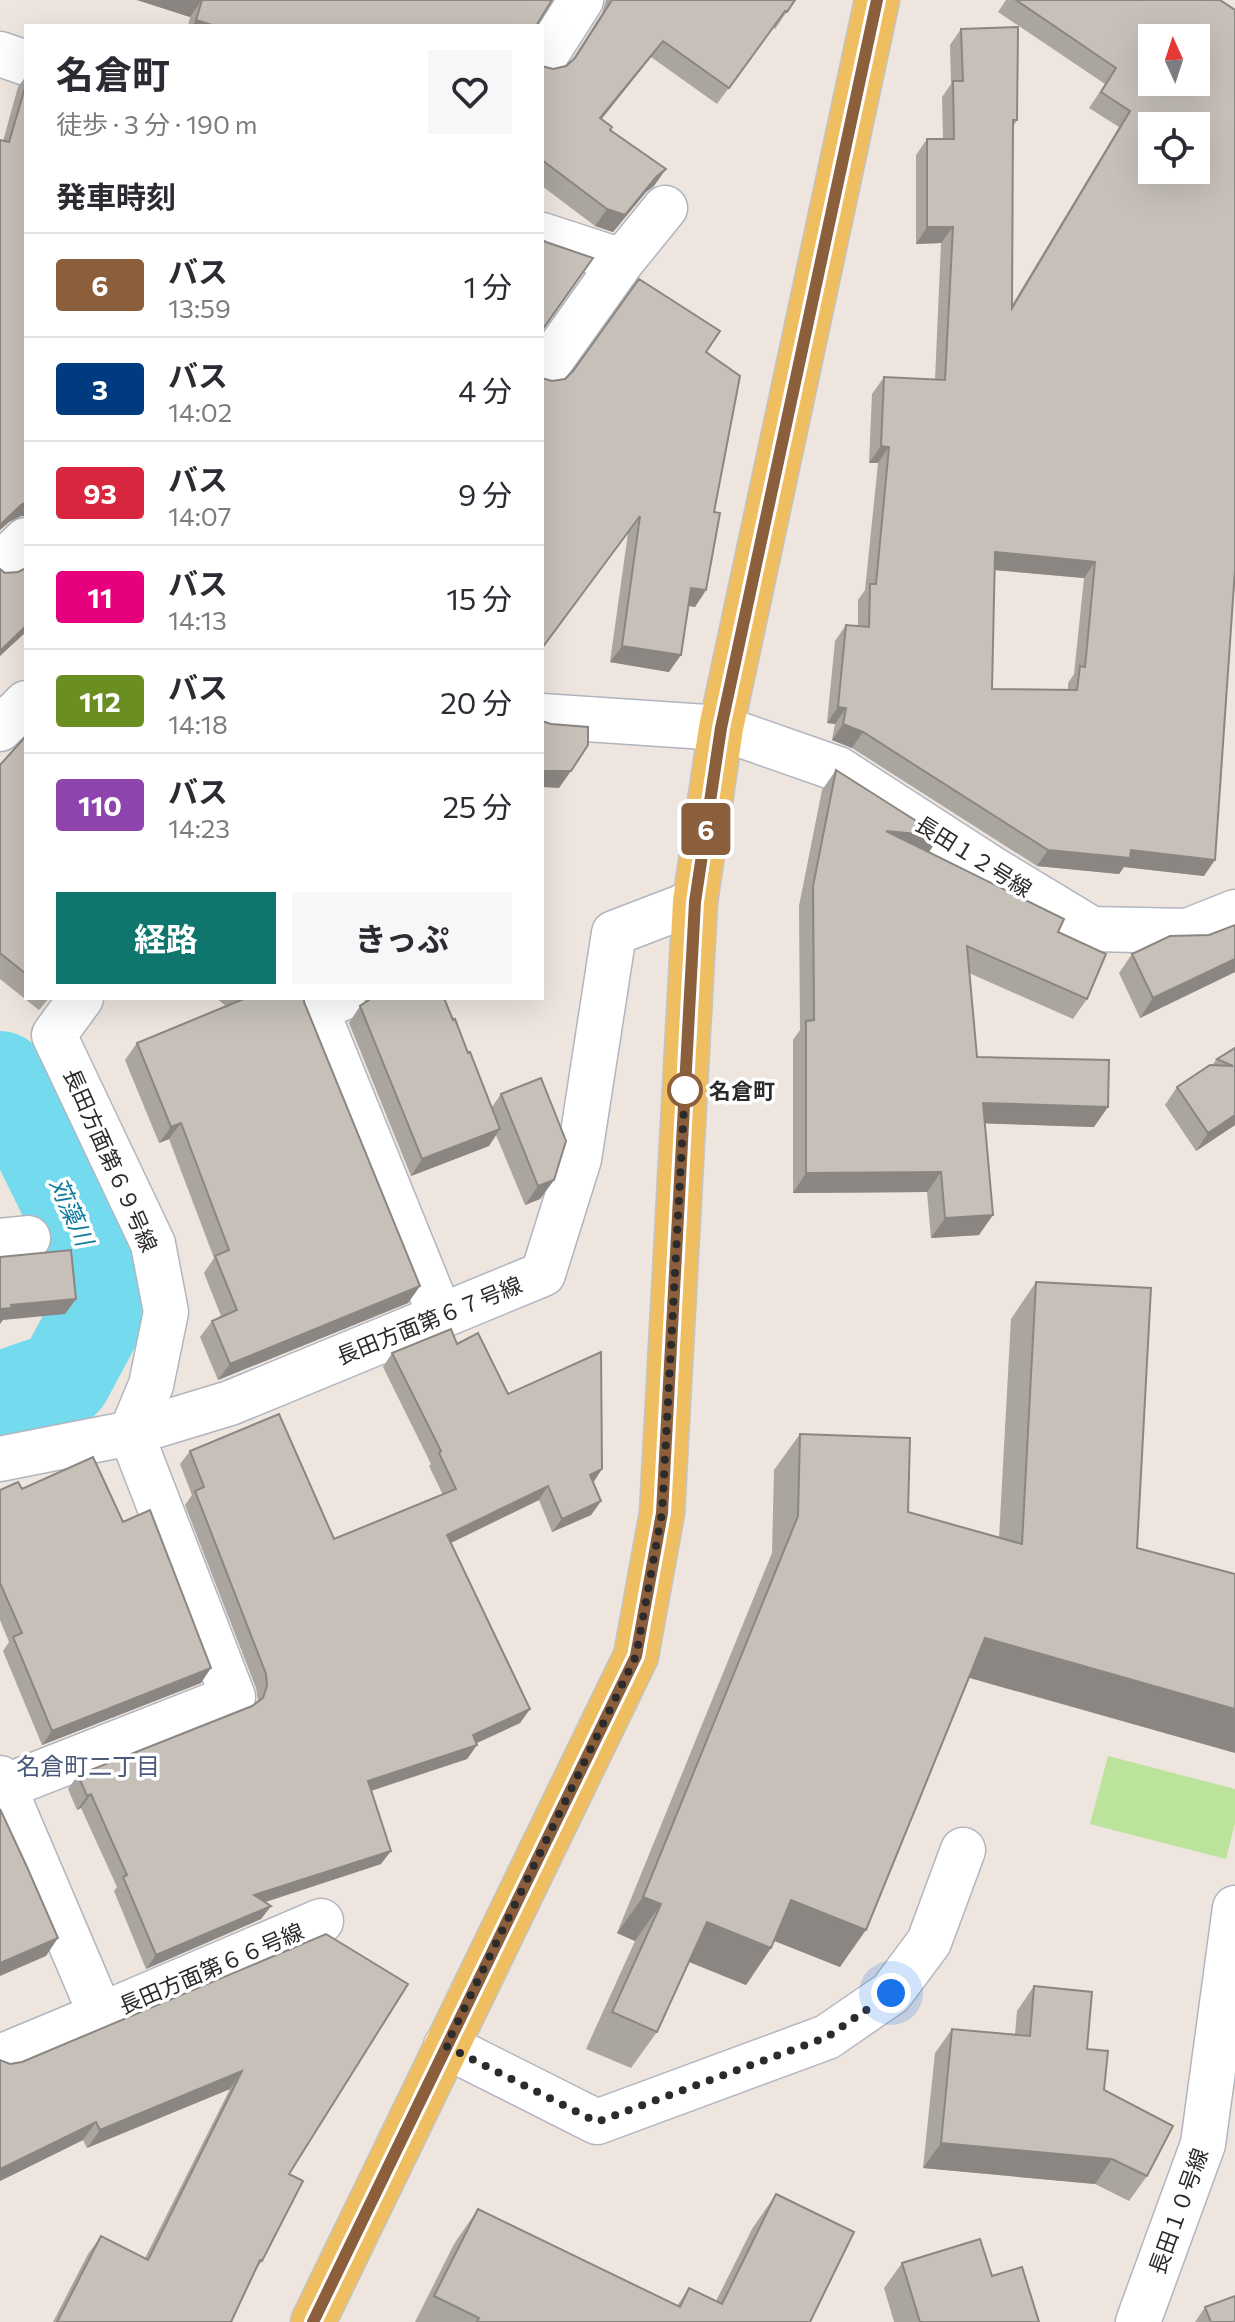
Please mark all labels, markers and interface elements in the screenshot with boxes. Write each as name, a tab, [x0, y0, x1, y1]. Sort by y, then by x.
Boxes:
north arrow	[1138, 24, 1210, 96]
map controls	[1138, 24, 1210, 184]
text: 名倉町	[56, 50, 170, 97]
button: heart	[428, 50, 512, 134]
text: 徒歩 · 3 分 · 190 m	[56, 108, 258, 139]
button: locate	[1138, 112, 1210, 184]
text: 発車時刻	[56, 177, 176, 214]
text: バス	[168, 252, 228, 289]
text: 1 分	[463, 267, 512, 304]
text: 6	[91, 268, 109, 302]
text: 13:59	[168, 292, 231, 323]
text: バス	[168, 356, 228, 393]
text: 4 分	[458, 371, 512, 408]
text: 3	[92, 372, 108, 406]
text: 14:02	[168, 396, 232, 427]
text: バス	[168, 460, 228, 497]
text: 9 分	[458, 475, 512, 512]
text: 93	[83, 476, 117, 510]
text: 14:07	[168, 500, 231, 531]
text: バス	[168, 564, 228, 601]
text: 15 分	[446, 579, 512, 616]
text: 11	[87, 580, 113, 614]
text: 14:13	[168, 604, 227, 635]
text: バス	[168, 668, 228, 705]
text: 20 分	[440, 683, 512, 720]
text: 112	[79, 684, 121, 718]
text: 14:18	[168, 708, 228, 739]
text: バス	[168, 772, 228, 809]
text: 25 分	[442, 787, 512, 824]
text: 110	[78, 788, 122, 822]
line badge: 6	[680, 803, 732, 855]
street label: 長田１２号線	[911, 810, 1037, 902]
text: 14:23	[168, 812, 230, 843]
text: 6	[697, 812, 715, 846]
button: 経路	[56, 892, 276, 984]
button: きっぷ	[292, 892, 512, 984]
street label: 長田方面第６９号線	[58, 1064, 164, 1256]
marker: 名倉町	[668, 1073, 702, 1107]
place label: 名倉町	[709, 1077, 775, 1104]
water label: 苅藻川	[44, 1172, 101, 1253]
street label: 長田方面第６７号線	[332, 1270, 526, 1370]
district label: 名倉町二丁目	[16, 1751, 160, 1780]
street label: 長田方面第６６号線	[115, 1917, 307, 2019]
your location	[871, 1973, 911, 2013]
street label: 長田１０号線	[1143, 2144, 1213, 2278]

